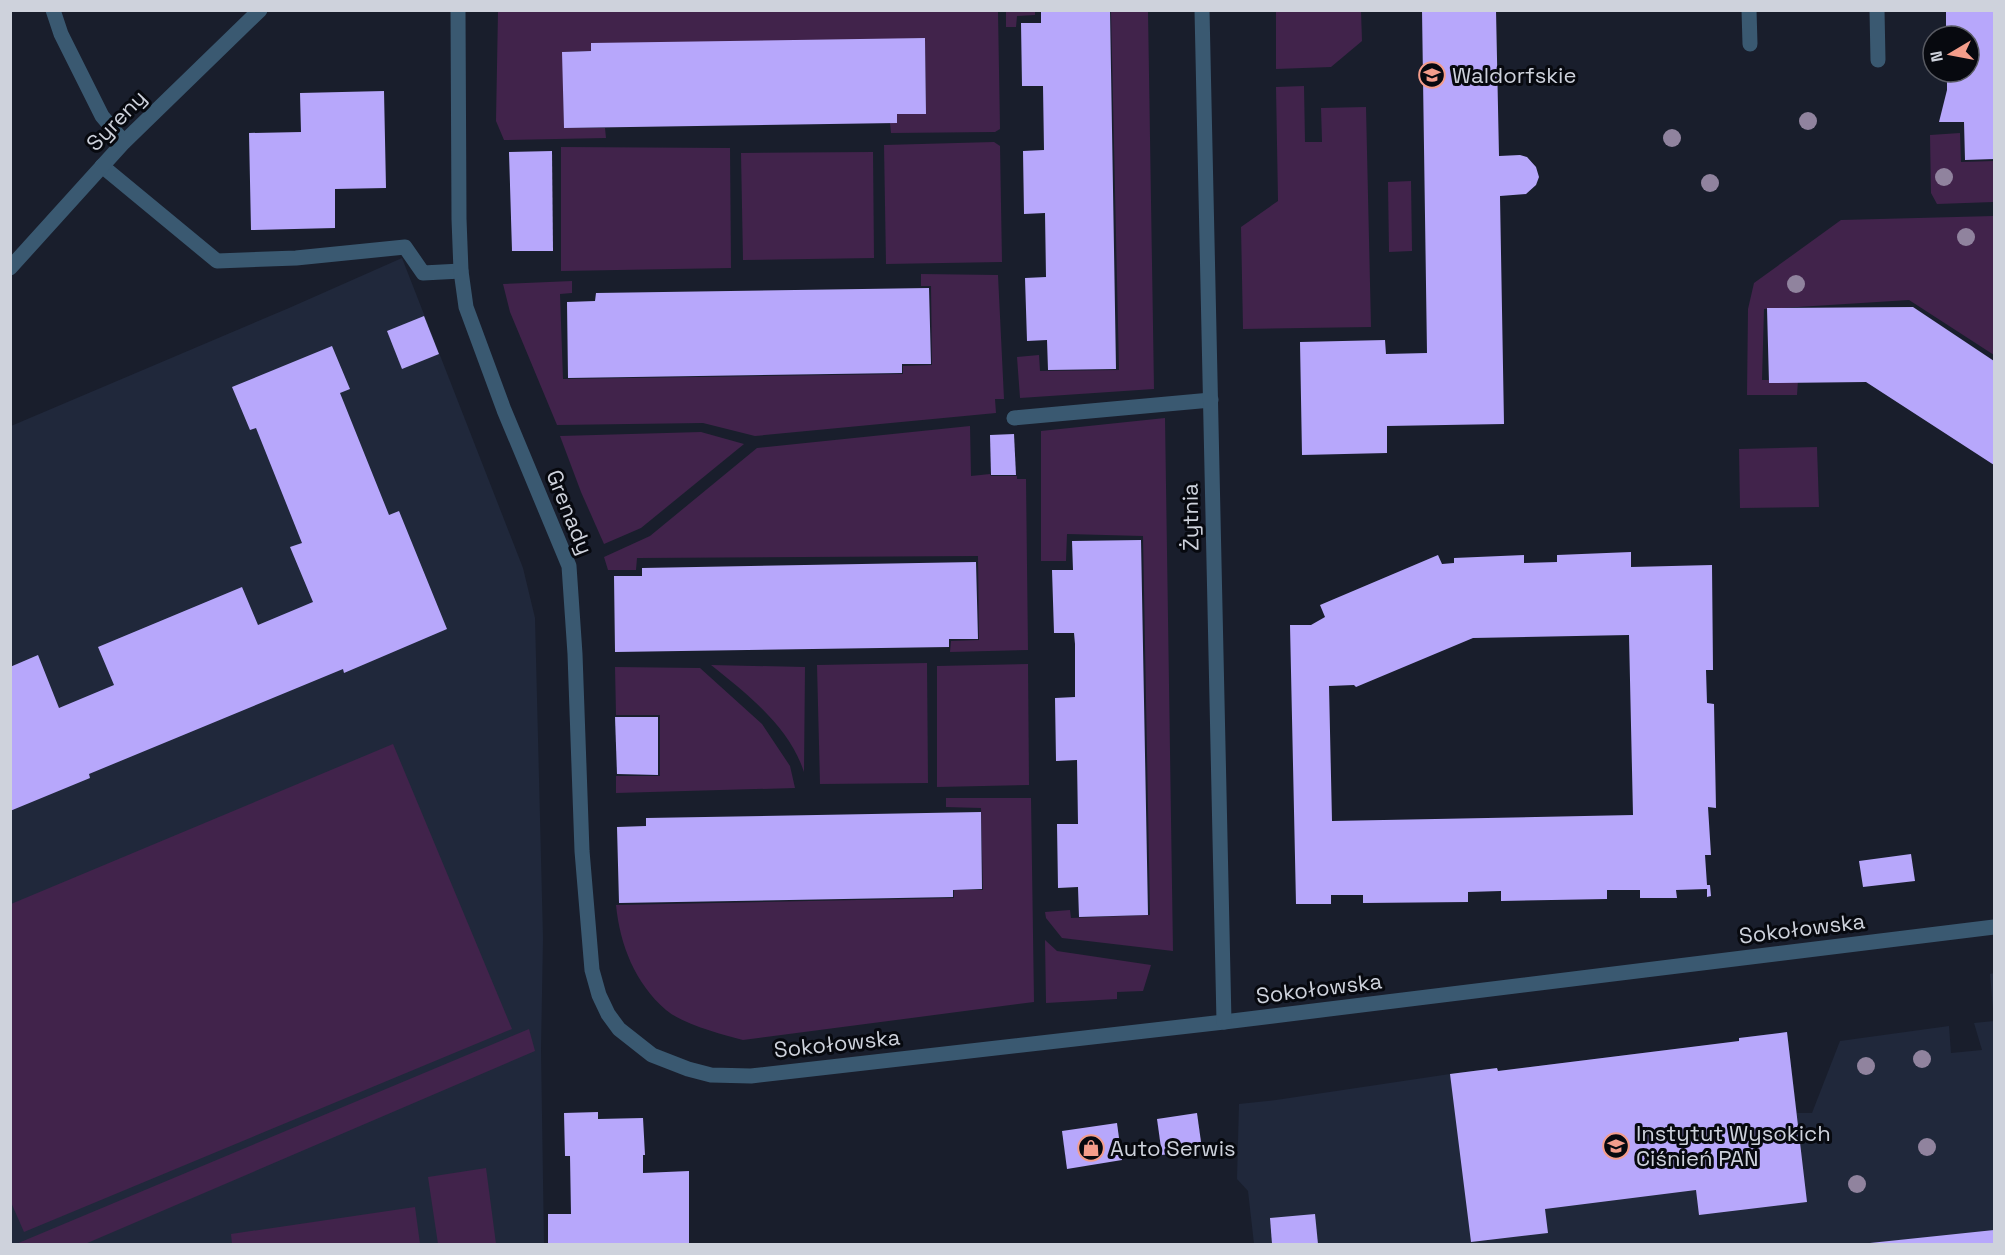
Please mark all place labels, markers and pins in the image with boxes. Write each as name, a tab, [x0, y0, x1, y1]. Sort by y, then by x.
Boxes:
school or university icon: Waldorfskie	[1417, 60, 1447, 90]
place label: Waldorfskie	[1452, 61, 1577, 89]
place label: Instytut Wysokich Ciśnień PAN	[1636, 1119, 1831, 1172]
school or university icon: Instytut Wysokich Ciśnień PAN	[1601, 1131, 1631, 1161]
shop icon: Auto Serwis	[1076, 1133, 1106, 1163]
place label: Auto Serwis	[1110, 1134, 1236, 1162]

